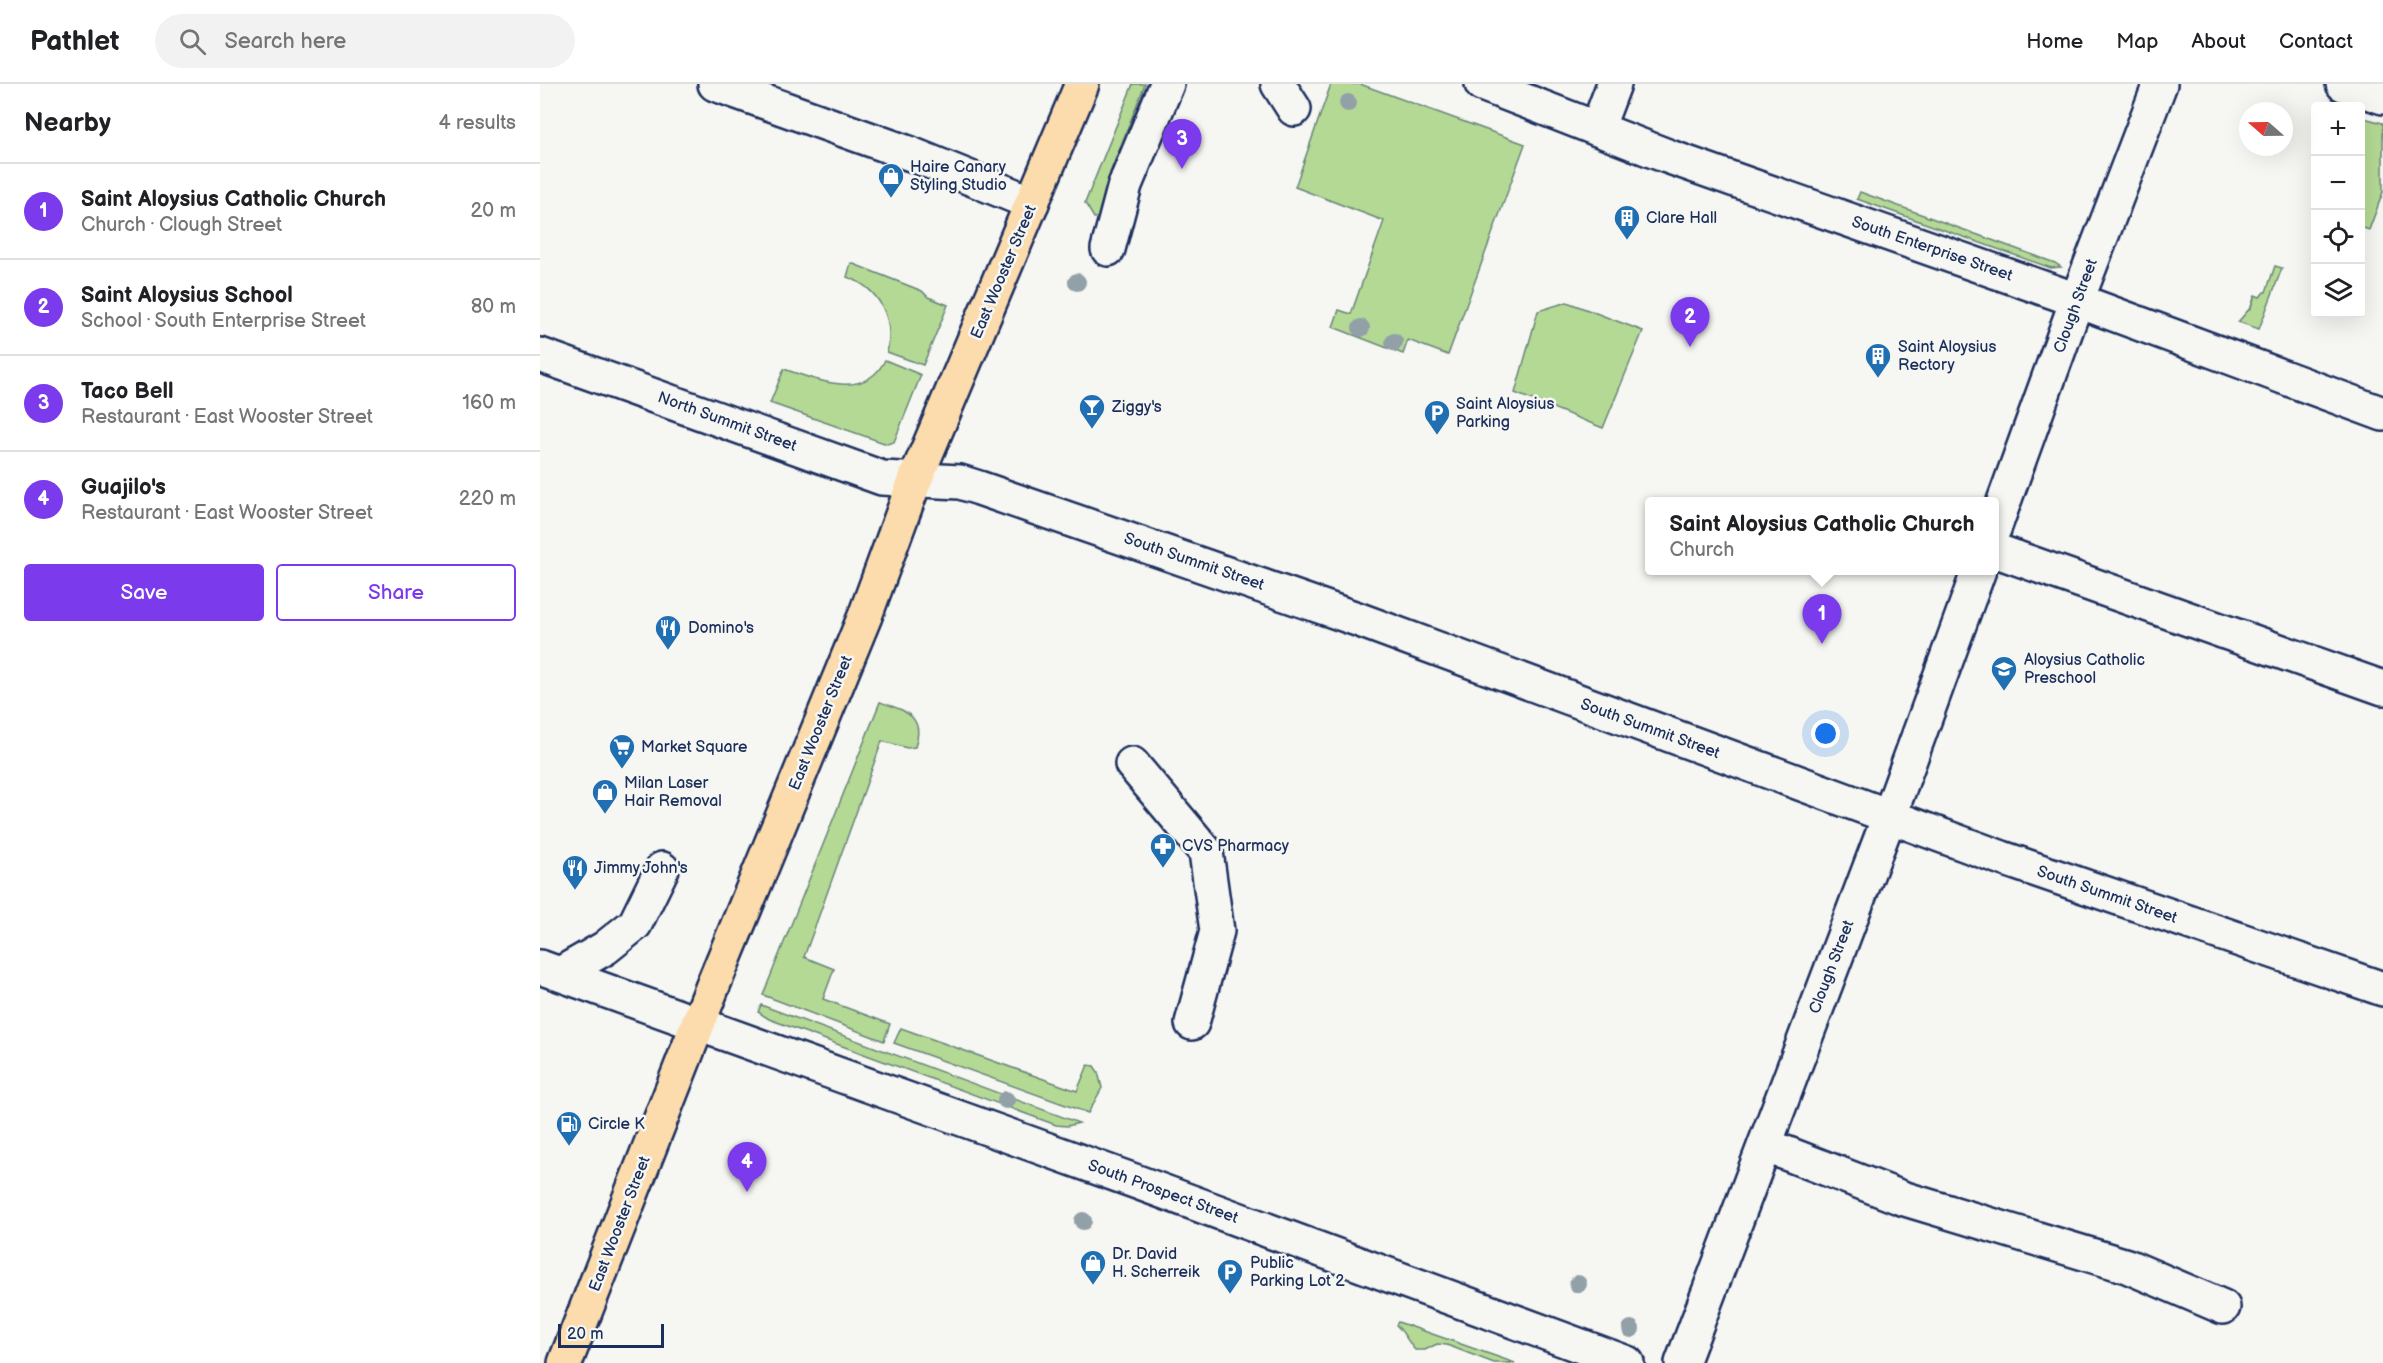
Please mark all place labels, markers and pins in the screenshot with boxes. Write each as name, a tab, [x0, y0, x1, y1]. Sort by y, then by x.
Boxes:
pin: 3	[1162, 120, 1202, 169]
place label: Haire Canary Styling Studio	[910, 158, 1007, 195]
shop icon: Haire Canary Styling Studio	[876, 161, 906, 199]
building icon: Clare Hall	[1612, 203, 1642, 241]
place label: Clare Hall	[1646, 209, 1717, 228]
pin: 2	[1670, 298, 1710, 347]
place label: Saint Aloysius Rectory	[1898, 338, 1996, 375]
building icon: Saint Aloysius Rectory	[1863, 341, 1893, 379]
bar icon: Ziggy's	[1077, 392, 1107, 430]
place label: Saint Aloysius Parking	[1456, 395, 1554, 432]
place label: Ziggy's	[1111, 398, 1162, 417]
parking icon: Saint Aloysius Parking	[1422, 398, 1452, 436]
pin: 1	[1802, 594, 1842, 644]
restaurant icon: Domino's	[653, 613, 683, 651]
place label: Domino's	[688, 619, 754, 638]
place label: Aloysius Catholic Preschool	[2024, 651, 2145, 688]
school or university icon: Aloysius Catholic Preschool	[1989, 654, 2019, 692]
supermarket icon: Market Square	[607, 732, 637, 770]
place label: Market Square	[641, 738, 748, 757]
place label: Milan Laser Hair Removal	[624, 774, 722, 811]
shop icon: Milan Laser Hair Removal	[590, 777, 620, 815]
pharmacy icon: CVS Pharmacy	[1148, 831, 1178, 869]
place label: CVS Pharmacy	[1182, 837, 1290, 856]
restaurant icon: Jimmy John's	[560, 853, 590, 891]
place label: Jimmy John's	[594, 859, 688, 878]
fuel station icon: Circle K	[554, 1109, 584, 1147]
place label: Circle K	[588, 1115, 645, 1134]
pin: 4	[728, 1142, 766, 1192]
place label: Dr. David H. Scherreik	[1112, 1245, 1200, 1282]
shop icon: Dr. David H. Scherreik	[1078, 1248, 1108, 1286]
place label: Public Parking Lot 2	[1250, 1254, 1345, 1291]
parking icon: Public Parking Lot 2	[1215, 1257, 1245, 1295]

